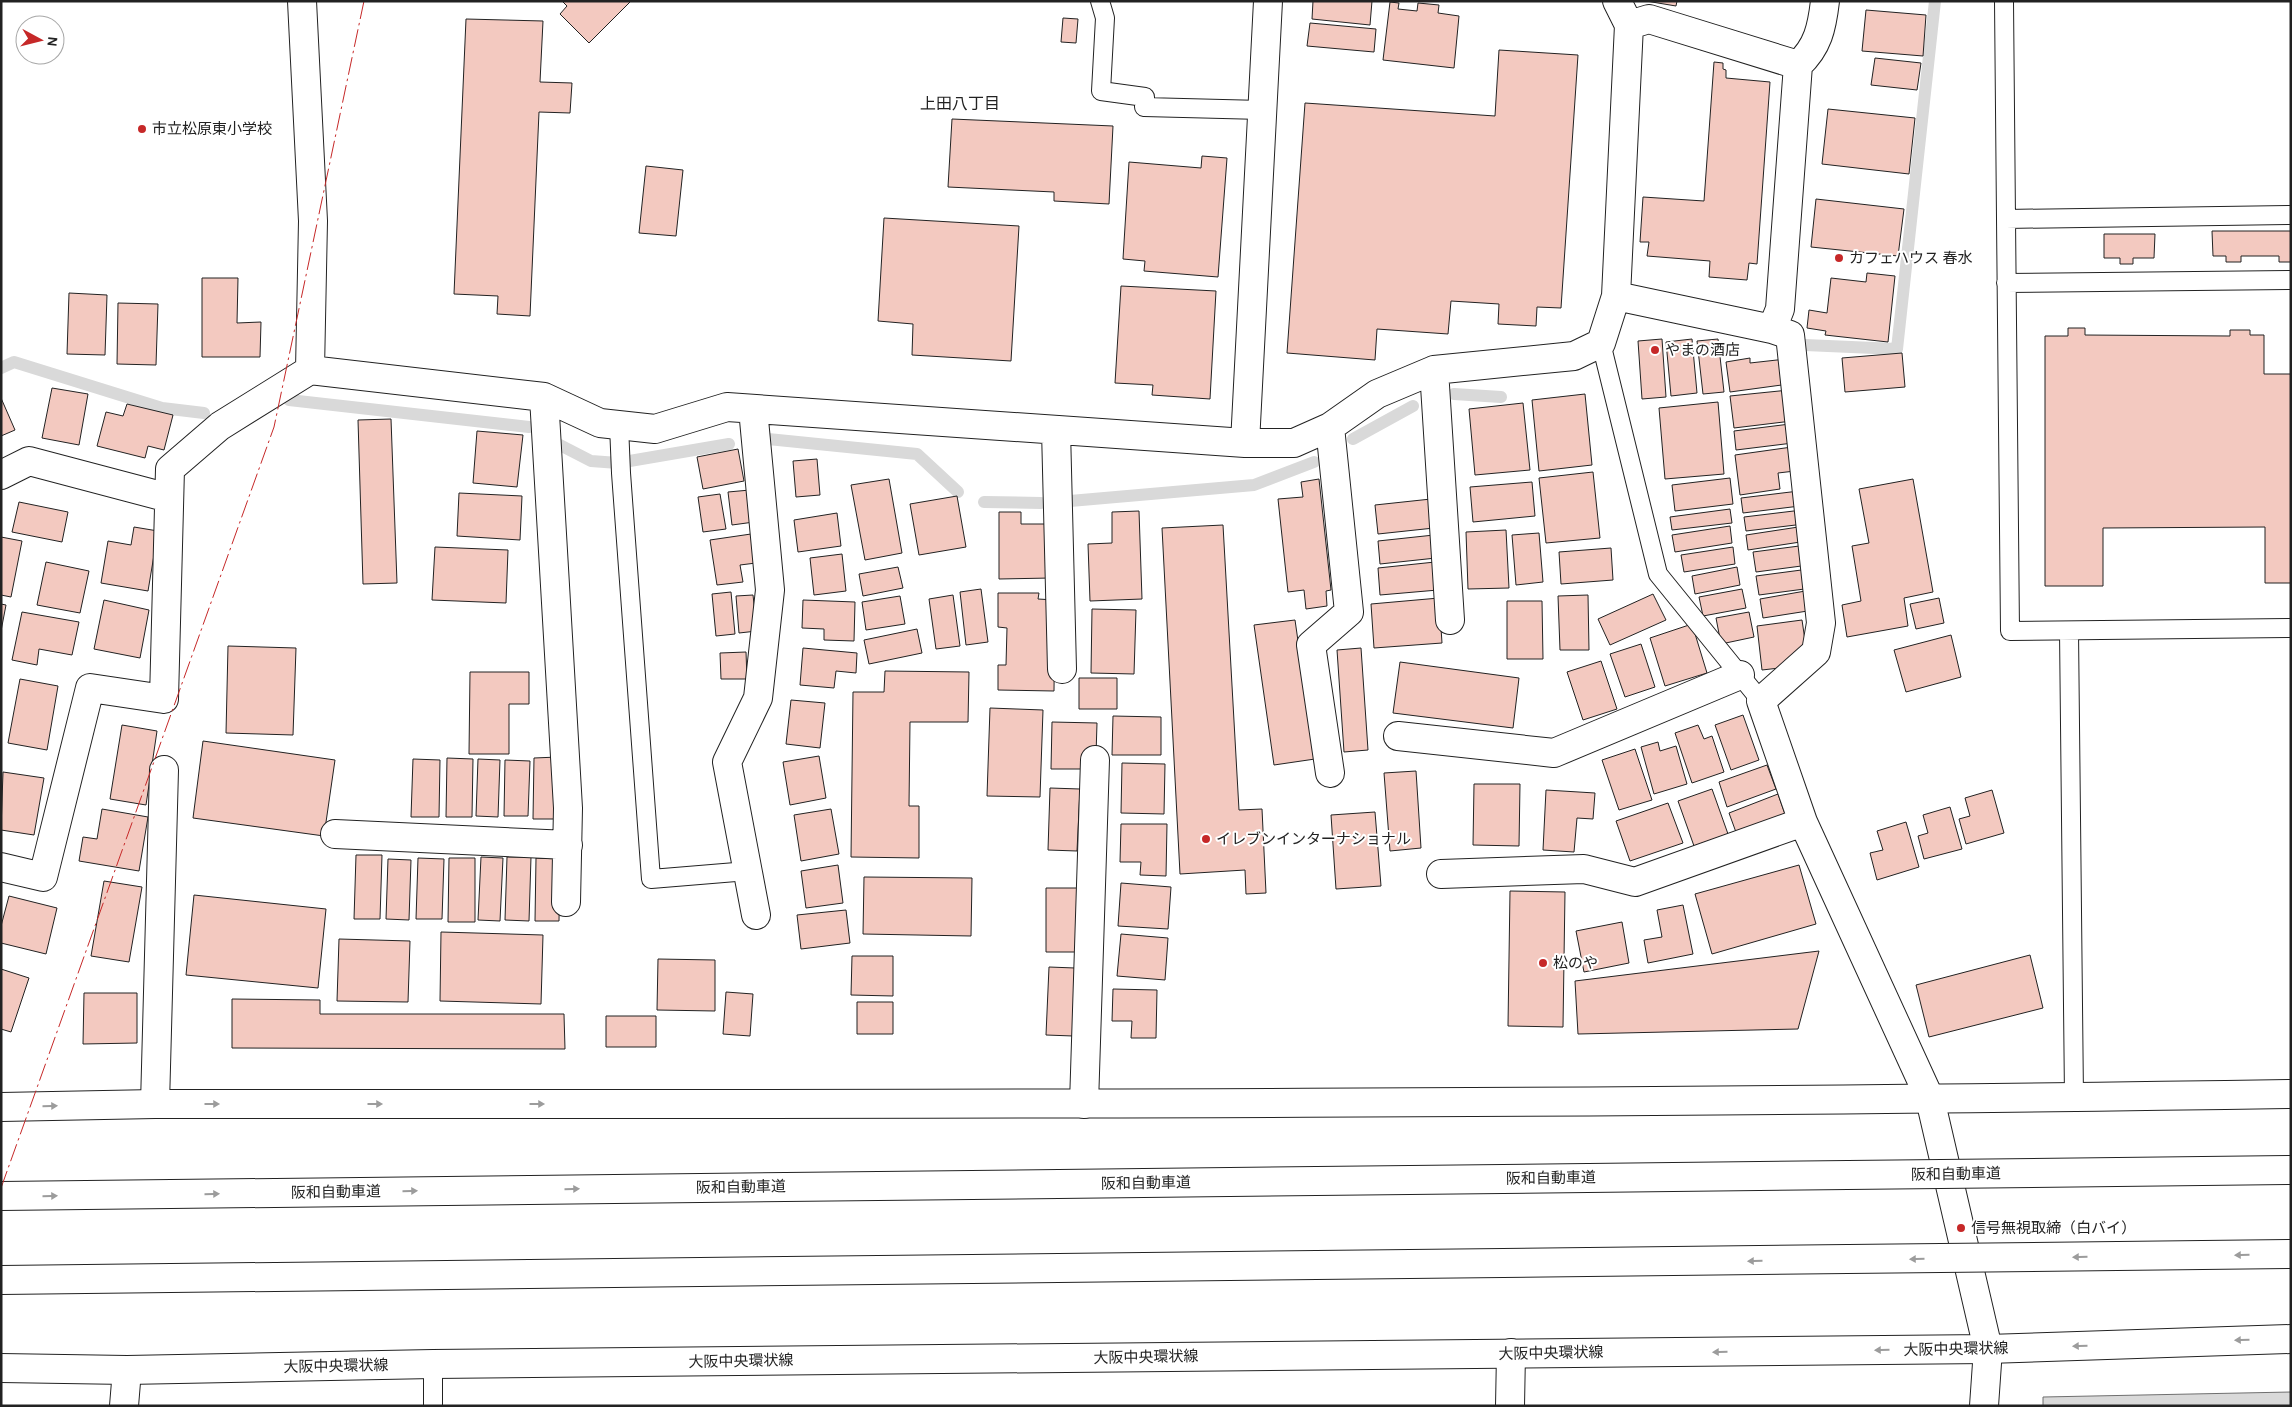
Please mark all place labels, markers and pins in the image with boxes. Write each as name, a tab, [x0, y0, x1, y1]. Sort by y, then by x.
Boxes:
place label: 市立松原東小学校	[152, 120, 272, 138]
marker: 市立松原東小学校	[136, 123, 148, 135]
place label: カフェハウス 春水	[1849, 249, 1973, 267]
marker: カフェハウス 春水	[1833, 252, 1845, 264]
place label: やまの酒店	[1665, 341, 1740, 359]
marker: やまの酒店	[1649, 344, 1661, 356]
place label: イレブンインターナショナル	[1216, 830, 1411, 848]
marker: イレブンインターナショナル	[1200, 833, 1212, 845]
place label: 松のや	[1553, 954, 1598, 972]
marker: 松のや	[1537, 957, 1549, 969]
place label: 信号無視取締（白バイ）	[1971, 1219, 2136, 1237]
marker: 信号無視取締（白バイ）	[1955, 1222, 1967, 1234]

